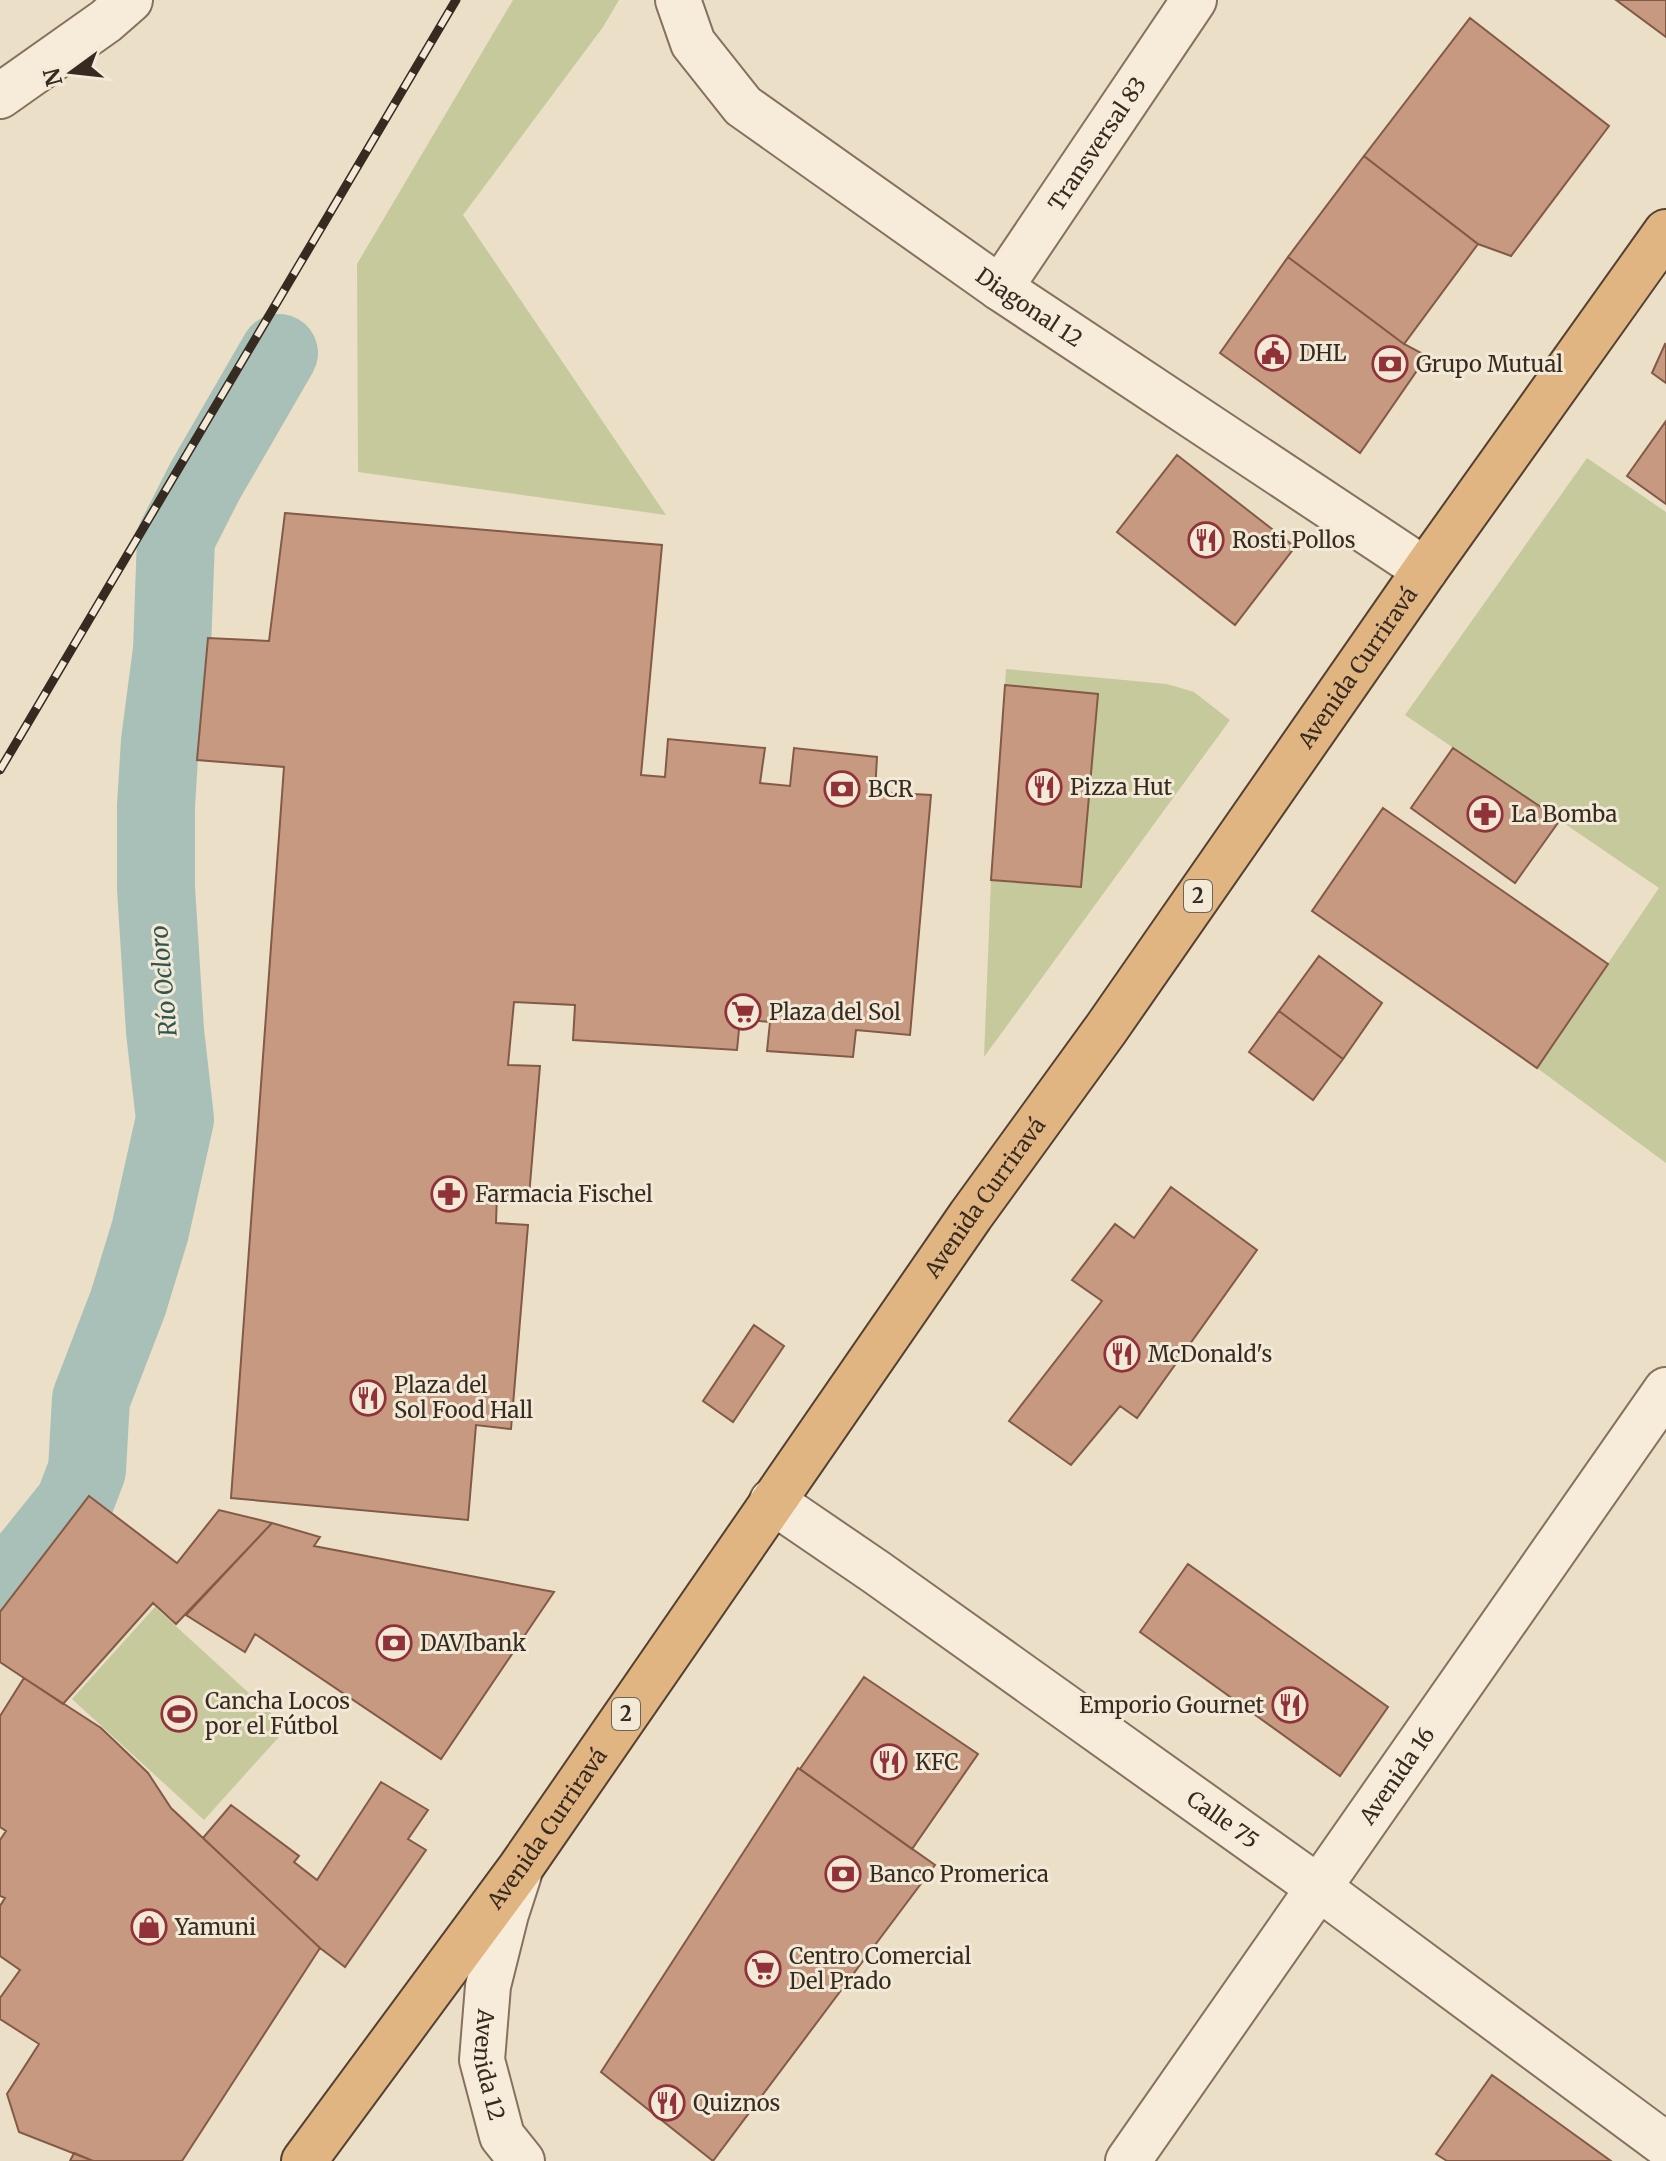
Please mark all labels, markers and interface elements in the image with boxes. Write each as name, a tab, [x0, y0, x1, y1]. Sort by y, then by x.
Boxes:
north arrow	[32, 32, 112, 112]
text: N	[37, 65, 68, 89]
street label: Transversal 83	[1042, 71, 1152, 216]
street label: Diagonal 12	[970, 261, 1088, 353]
public building icon: DHL	[1254, 334, 1292, 372]
place label: DHL	[1299, 339, 1347, 367]
bank icon: Grupo Mutual	[1371, 345, 1409, 383]
place label: Grupo Mutual	[1416, 350, 1563, 378]
restaurant icon: Rosti Pollos	[1187, 521, 1225, 559]
place label: Rosti Pollos	[1232, 526, 1355, 554]
street label: Avenida Curriravá	[1291, 581, 1423, 754]
restaurant icon: Pizza Hut	[1025, 768, 1063, 806]
bank icon: BCR	[823, 770, 861, 808]
place label: Pizza Hut	[1070, 773, 1172, 801]
place label: BCR	[868, 775, 914, 803]
pharmacy icon: La Bomba	[1466, 795, 1504, 833]
place label: La Bomba	[1511, 800, 1617, 828]
road number: 2	[1184, 880, 1212, 912]
water label: Río Ocloro	[143, 924, 184, 1038]
supermarket icon: Plaza del Sol	[724, 993, 762, 1031]
place label: Plaza del Sol	[769, 998, 901, 1026]
street label: Avenida Curriravá	[918, 1112, 1051, 1284]
pharmacy icon: Farmacia Fischel	[430, 1175, 468, 1213]
place label: Farmacia Fischel	[475, 1180, 653, 1208]
restaurant icon: McDonald's	[1103, 1335, 1141, 1373]
place label: McDonald's	[1148, 1340, 1272, 1368]
place label: Plaza del Sol Food Hall	[394, 1371, 533, 1424]
restaurant icon: Plaza del Sol Food Hall	[349, 1379, 387, 1417]
bank icon: DAVIbank	[375, 1624, 413, 1662]
place label: DAVIbank	[420, 1629, 526, 1657]
restaurant icon: Emporio Gournet	[1271, 1686, 1309, 1724]
place label: Cancha Locos por el Fútbol	[205, 1687, 350, 1740]
place label: Emporio Gournet	[1079, 1691, 1264, 1719]
sports icon: Cancha Locos por el Fútbol	[160, 1695, 198, 1733]
road number: 2	[612, 1698, 640, 1730]
street label: Avenida 16	[1353, 1721, 1441, 1830]
street label: Avenida Curriravá	[480, 1742, 613, 1915]
restaurant icon: KFC	[870, 1743, 908, 1781]
place label: KFC	[915, 1748, 959, 1776]
street label: Calle 75	[1182, 1784, 1264, 1854]
bank icon: Banco Promerica	[824, 1855, 862, 1893]
place label: Banco Promerica	[869, 1860, 1049, 1888]
shop icon: Yamuni	[130, 1908, 168, 1946]
place label: Yamuni	[174, 1913, 256, 1941]
place label: Centro Comercial Del Prado	[789, 1942, 971, 1995]
supermarket icon: Centro Comercial Del Prado	[744, 1950, 782, 1988]
street label: Avenida 12	[468, 2007, 511, 2123]
restaurant icon: Quiznos	[648, 2084, 686, 2122]
place label: Quiznos	[693, 2089, 780, 2117]

